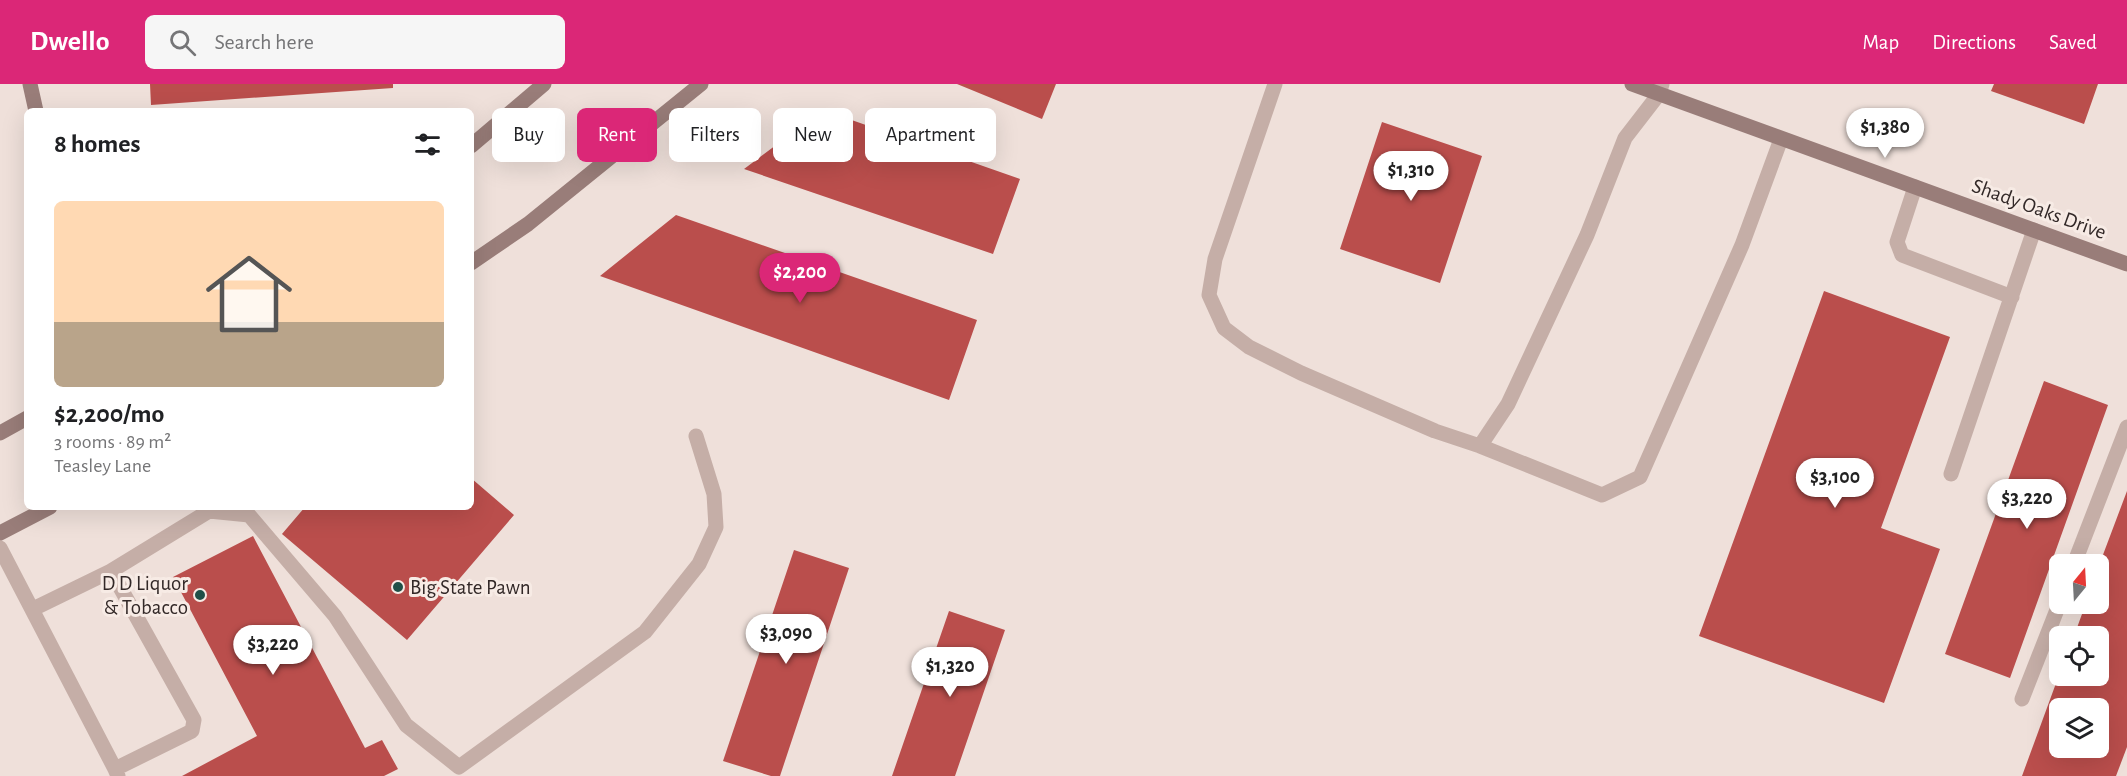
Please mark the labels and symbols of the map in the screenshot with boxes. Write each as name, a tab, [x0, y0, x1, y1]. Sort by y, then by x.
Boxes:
pin: $1,380	[1836, 108, 1934, 159]
pin: $1,310	[1362, 151, 1460, 202]
street label: Shady Oaks Drive	[1969, 175, 2109, 243]
pin: $2,200	[751, 253, 849, 304]
pin: $3,100	[1786, 458, 1884, 509]
pin: $3,220	[1978, 479, 2076, 530]
north arrow	[2049, 554, 2109, 614]
place label: D D Liquor & Tobacco	[102, 573, 188, 618]
place label: Big State Pawn	[410, 577, 531, 598]
marker: Big State Pawn	[391, 580, 405, 594]
marker: D D Liquor & Tobacco	[193, 588, 207, 602]
pin: $3,090	[737, 614, 835, 665]
pin: $3,220	[224, 625, 322, 676]
pin: $1,320	[901, 647, 999, 698]

